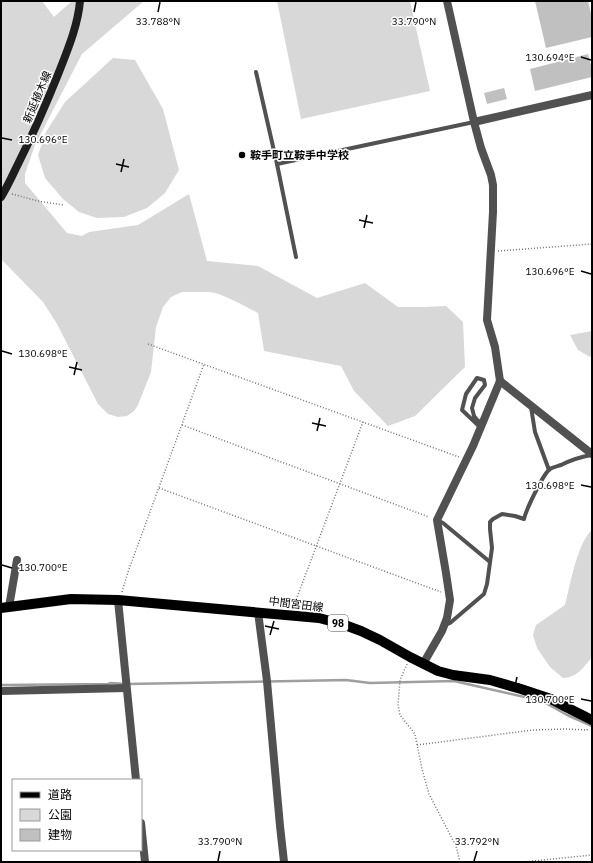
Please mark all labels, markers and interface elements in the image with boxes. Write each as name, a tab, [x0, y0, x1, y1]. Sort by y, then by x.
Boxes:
text: 33.788°N	[136, 15, 180, 28]
text: 33.790°N	[392, 15, 436, 28]
text: 130.694°E	[525, 51, 575, 64]
street label: 新延植木線	[20, 69, 54, 125]
text: 130.696°E	[18, 133, 68, 146]
place label: 鞍手町立鞍手中学校	[250, 148, 349, 162]
marker: 鞍手町立鞍手中学校	[237, 150, 247, 160]
text: 130.696°E	[525, 265, 575, 278]
text: 130.698°E	[18, 347, 68, 360]
text: 130.698°E	[525, 479, 575, 492]
text: 130.700°E	[18, 561, 68, 574]
street label: 中間宮田線	[268, 594, 324, 614]
road number: 98	[328, 615, 348, 631]
text: 130.700°E	[525, 693, 575, 706]
legend	[12, 779, 142, 851]
text: 道路	[48, 787, 72, 802]
text: 公園	[48, 807, 72, 822]
text: 建物	[48, 827, 72, 842]
text: 33.790°N	[198, 835, 242, 848]
text: 33.792°N	[455, 835, 499, 848]

